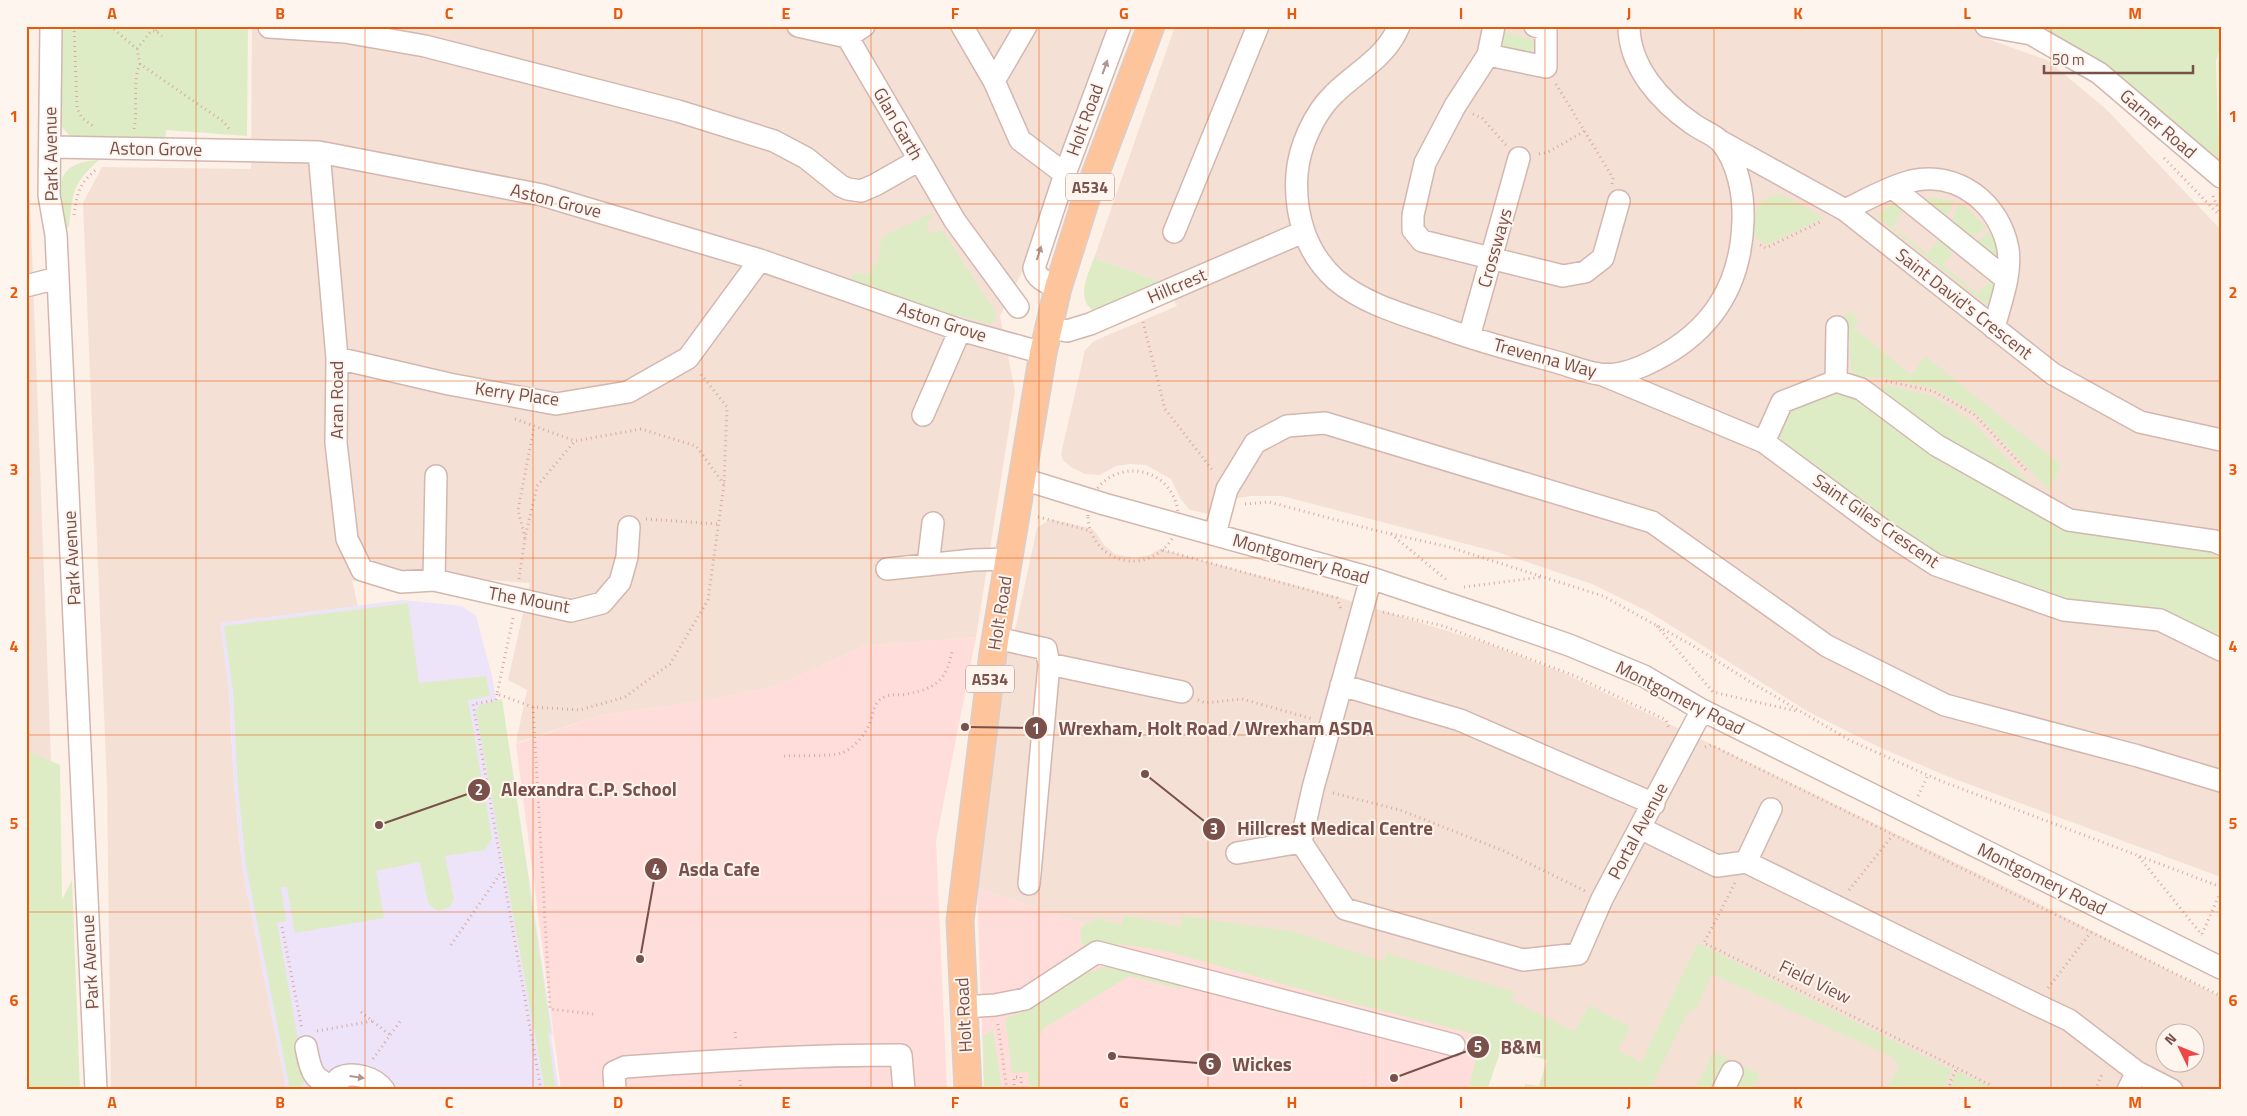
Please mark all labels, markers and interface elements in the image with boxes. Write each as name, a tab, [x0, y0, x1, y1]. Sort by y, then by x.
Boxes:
text: A	[107, 1, 117, 25]
text: B	[275, 1, 285, 25]
text: C	[445, 1, 454, 25]
text: D	[613, 1, 623, 25]
text: E	[782, 1, 791, 25]
text: F	[951, 1, 960, 25]
text: G	[1119, 1, 1129, 25]
text: H	[1287, 1, 1297, 25]
text: I	[1459, 1, 1463, 25]
text: J	[1627, 1, 1631, 25]
text: K	[1793, 1, 1803, 25]
text: L	[1963, 1, 1971, 25]
text: M	[2128, 1, 2142, 25]
scale bar	[2044, 42, 2193, 74]
text: 50 m	[2052, 48, 2085, 71]
one-way arrow	[1101, 59, 1109, 74]
street label: Holt Road	[1059, 80, 1110, 160]
street label: Glan Garth	[867, 82, 930, 165]
street label: Garner Road	[2114, 83, 2203, 165]
text: 1	[10, 104, 18, 128]
text: 1	[2229, 104, 2237, 128]
street label: Park Avenue	[36, 106, 65, 202]
street label: Aston Grove	[109, 134, 203, 163]
road number: A534	[1066, 173, 1114, 200]
street label: Aston Grove	[508, 176, 604, 225]
street label: Crossways	[1470, 205, 1519, 291]
street label: Saint David's Crescent	[1890, 241, 2039, 366]
one-way arrow	[1035, 245, 1043, 260]
street label: Hillcrest	[1143, 261, 1211, 310]
text: 2	[10, 280, 18, 304]
text: 2	[2229, 280, 2237, 304]
street label: Aston Grove	[894, 294, 990, 349]
street label: Trevenna Way	[1490, 331, 1600, 384]
street label: Aran Road	[323, 361, 350, 439]
street label: Kerry Place	[473, 374, 561, 413]
text: 3	[10, 457, 18, 481]
text: 3	[2229, 457, 2237, 481]
street label: Saint Giles Crescent	[1807, 467, 1946, 575]
street label: Park Avenue	[56, 510, 87, 606]
street label: Montgomery Road	[1230, 526, 1373, 591]
street label: Holt Road	[980, 574, 1019, 652]
street label: The Mount	[486, 579, 573, 620]
text: 4	[10, 634, 19, 658]
text: 4	[2229, 634, 2238, 658]
street label: Montgomery Road	[1611, 653, 1749, 742]
road number: A534	[966, 666, 1014, 692]
callout: Wrexham, Holt Road / Wrexham ASDA	[1023, 711, 1384, 745]
text: Wrexham, Holt Road / Wrexham ASDA	[1058, 713, 1374, 742]
text: 1	[1032, 717, 1040, 740]
callout: Alexandra C.P. School	[466, 773, 687, 807]
text: Alexandra C.P. School	[501, 774, 677, 803]
text: 2	[475, 778, 483, 801]
street label: Portal Avenue	[1601, 778, 1674, 884]
text: 5	[10, 811, 19, 835]
text: 5	[2229, 811, 2238, 835]
callout: Hillcrest Medical Centre	[1201, 812, 1443, 846]
text: Hillcrest Medical Centre	[1237, 813, 1433, 842]
text: 3	[1210, 817, 1218, 840]
street label: Montgomery Road	[1973, 835, 2112, 922]
callout: Asda Cafe	[643, 852, 769, 886]
text: Asda Cafe	[678, 854, 760, 883]
text: 4	[652, 858, 660, 881]
street label: Park Avenue	[74, 914, 105, 1010]
street label: Field View	[1775, 952, 1856, 1011]
street label: Holt Road	[948, 977, 979, 1053]
text: 6	[10, 988, 19, 1012]
text: 6	[2229, 988, 2238, 1012]
north arrow	[2154, 1024, 2204, 1074]
text: N	[2159, 1028, 2181, 1050]
callout: B&M	[1465, 1030, 1551, 1064]
text: B&M	[1500, 1032, 1542, 1061]
text: 5	[1474, 1035, 1482, 1058]
callout: Wickes	[1198, 1047, 1302, 1081]
text: Wickes	[1232, 1049, 1292, 1078]
text: 6	[1206, 1052, 1214, 1075]
one-way arrow	[350, 1073, 366, 1081]
text: A	[107, 1090, 117, 1114]
text: B	[275, 1090, 285, 1114]
text: C	[445, 1090, 454, 1114]
text: D	[613, 1090, 623, 1114]
text: E	[782, 1090, 791, 1114]
text: F	[951, 1090, 960, 1114]
text: G	[1119, 1090, 1129, 1114]
text: H	[1287, 1090, 1297, 1114]
text: I	[1459, 1090, 1463, 1114]
text: J	[1627, 1090, 1631, 1114]
text: K	[1793, 1090, 1803, 1114]
text: L	[1963, 1090, 1971, 1114]
text: M	[2128, 1090, 2142, 1114]

